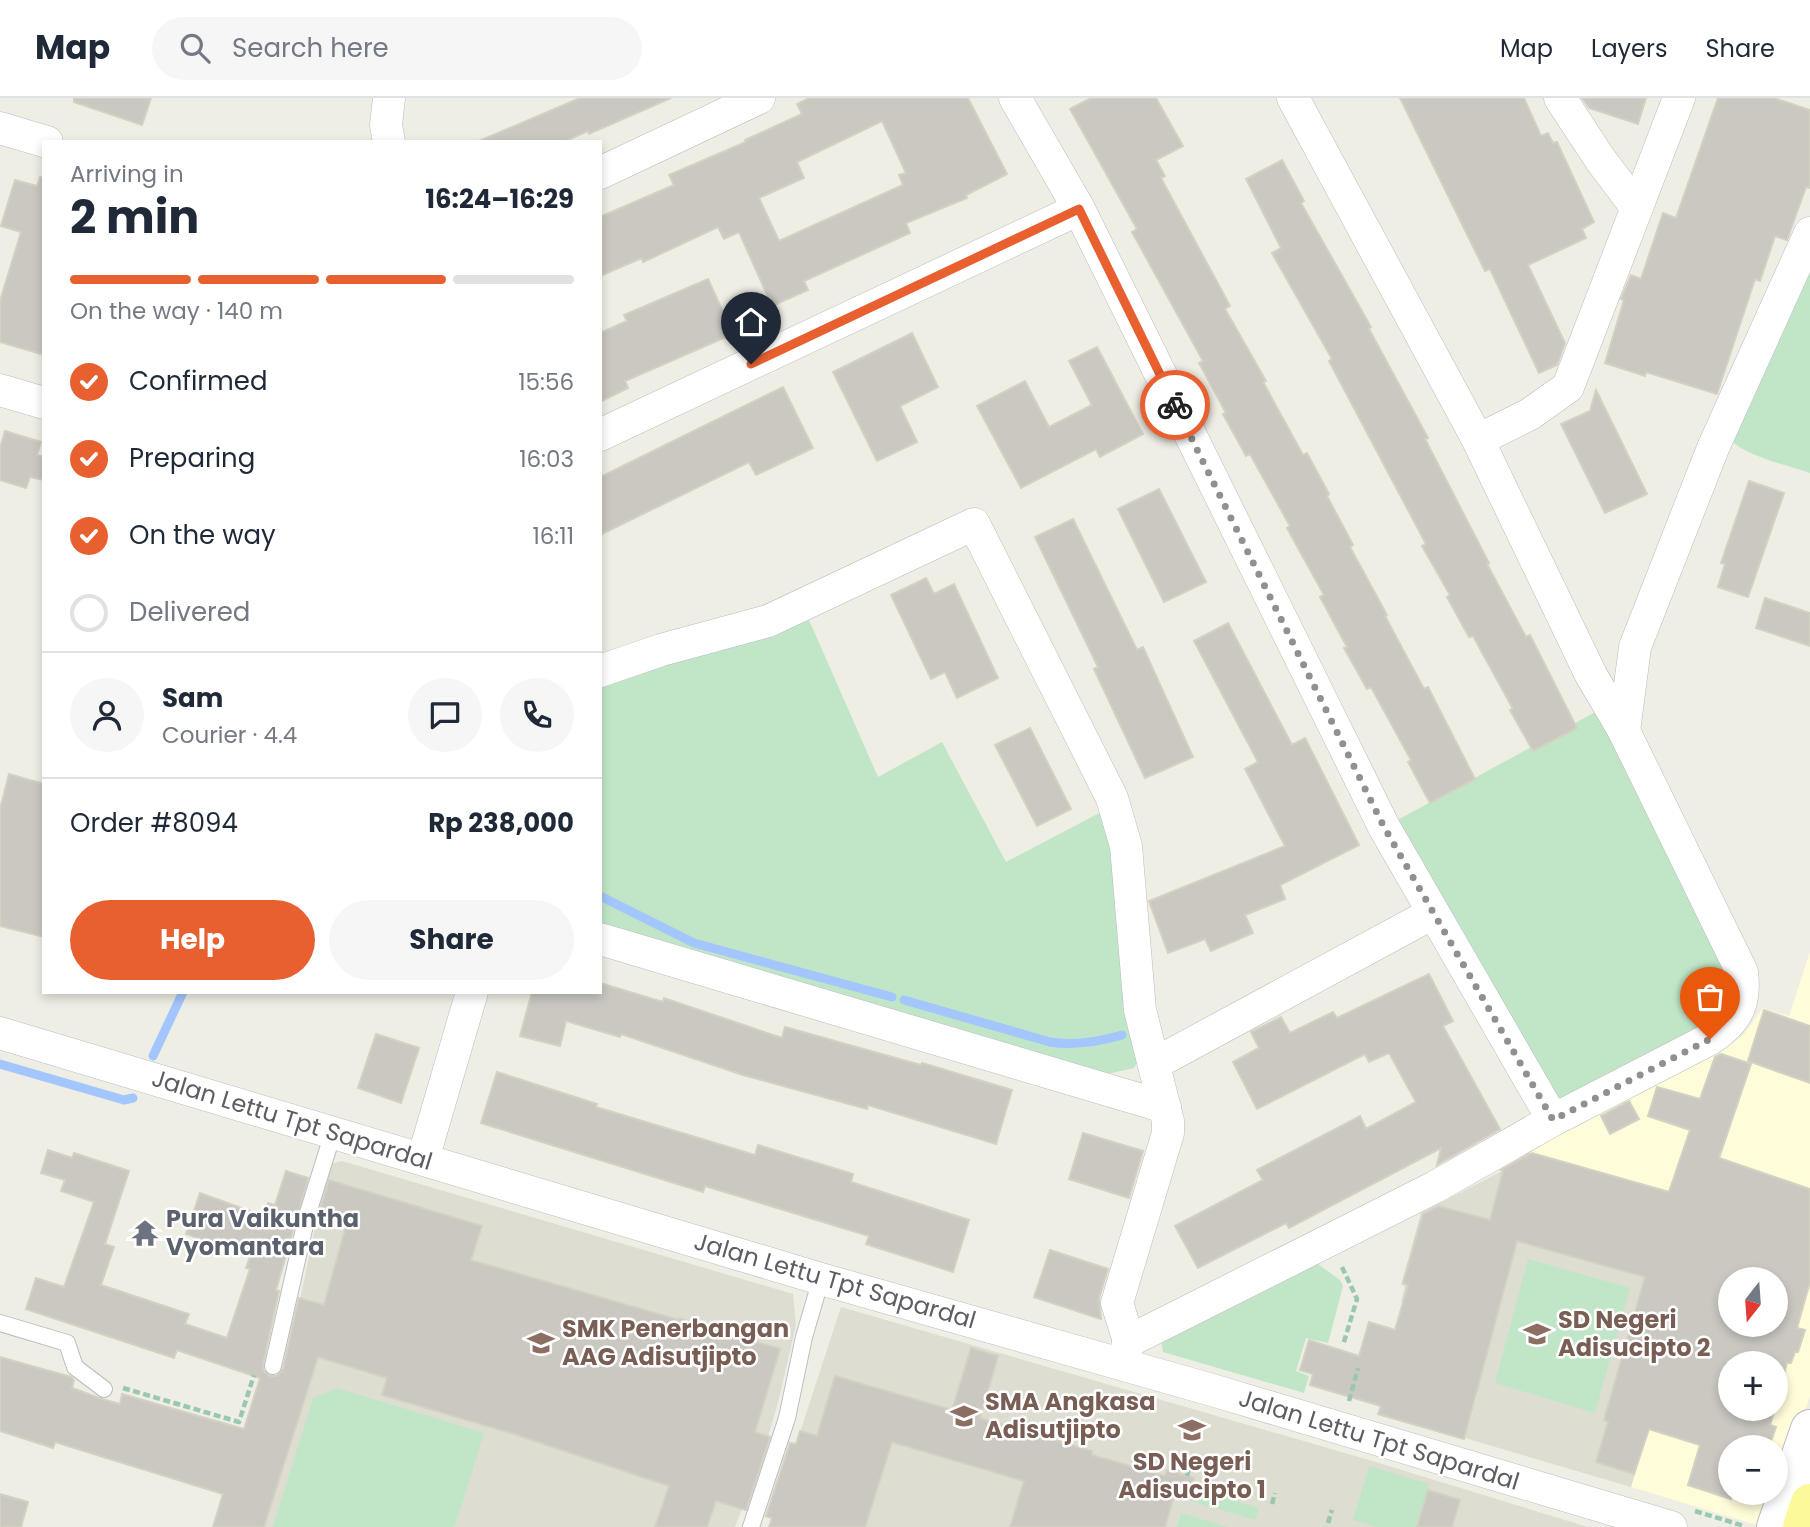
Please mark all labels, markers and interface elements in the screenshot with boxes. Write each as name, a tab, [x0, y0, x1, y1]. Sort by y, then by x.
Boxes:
search box	[152, 17, 642, 80]
text: Map	[35, 24, 110, 71]
icon: search	[176, 29, 214, 67]
text: Search here	[232, 30, 389, 66]
text: Map	[1500, 32, 1553, 65]
text: Layers	[1591, 32, 1667, 65]
text: Share	[1705, 32, 1775, 65]
text: Arriving in	[70, 158, 184, 190]
text: 16:24–16:29	[425, 181, 574, 217]
text: 2 min	[70, 185, 199, 249]
pin	[721, 292, 781, 364]
text: On the way · 140 m	[70, 295, 283, 327]
icon: home	[732, 303, 770, 341]
icon: check	[70, 363, 108, 401]
text: Confirmed	[129, 363, 267, 399]
text: 15:56	[518, 366, 574, 398]
courier	[1140, 370, 1210, 440]
icon: bike	[1156, 386, 1194, 424]
icon: check	[70, 440, 108, 478]
text: Preparing	[129, 440, 255, 476]
text: 16:03	[519, 443, 574, 475]
icon: check	[70, 517, 108, 555]
text: On the way	[129, 517, 276, 553]
text: 16:11	[532, 520, 574, 552]
text: Delivered	[129, 594, 250, 630]
button: person	[70, 678, 144, 752]
button: chat	[408, 678, 482, 752]
button: phone	[500, 678, 574, 752]
text: Sam	[162, 680, 223, 716]
text: Courier · 4.4	[162, 719, 297, 751]
text: Order #8094	[70, 805, 238, 841]
text: Rp 238,000	[428, 805, 574, 841]
button: Help	[70, 900, 315, 980]
button: Share	[329, 900, 574, 980]
pin	[1680, 967, 1740, 1039]
icon: bag	[1691, 978, 1729, 1016]
street label: Jalan Lettu Tpt Sapardal	[148, 1061, 436, 1178]
place label: Pura Vaikuntha Vyomantara	[166, 1202, 359, 1263]
temple icon: Pura Vaikuntha Vyomantara	[130, 1218, 160, 1248]
street label: Jalan Lettu Tpt Sapardal	[690, 1224, 980, 1337]
north arrow	[1718, 1267, 1788, 1337]
map controls	[1718, 1267, 1788, 1505]
place label: SD Negeri Adisucipto 2	[1558, 1303, 1710, 1364]
place label: SMK Penerbangan AAG Adisutjipto	[562, 1312, 789, 1373]
school or university icon: SD Negeri Adisucipto 2	[1522, 1319, 1552, 1349]
school or university icon: SMK Penerbangan AAG Adisutjipto	[526, 1328, 556, 1358]
button: +	[1718, 1351, 1788, 1421]
street label: Jalan Lettu Tpt Sapardal	[1235, 1381, 1523, 1498]
place label: SMA Angkasa Adisutjipto	[985, 1385, 1156, 1446]
school or university icon: SMA Angkasa Adisutjipto	[949, 1401, 979, 1431]
school or university icon: SD Negeri Adisucipto 1	[1177, 1415, 1207, 1445]
button: −	[1718, 1435, 1788, 1505]
place label: SD Negeri Adisucipto 1	[1118, 1445, 1266, 1506]

